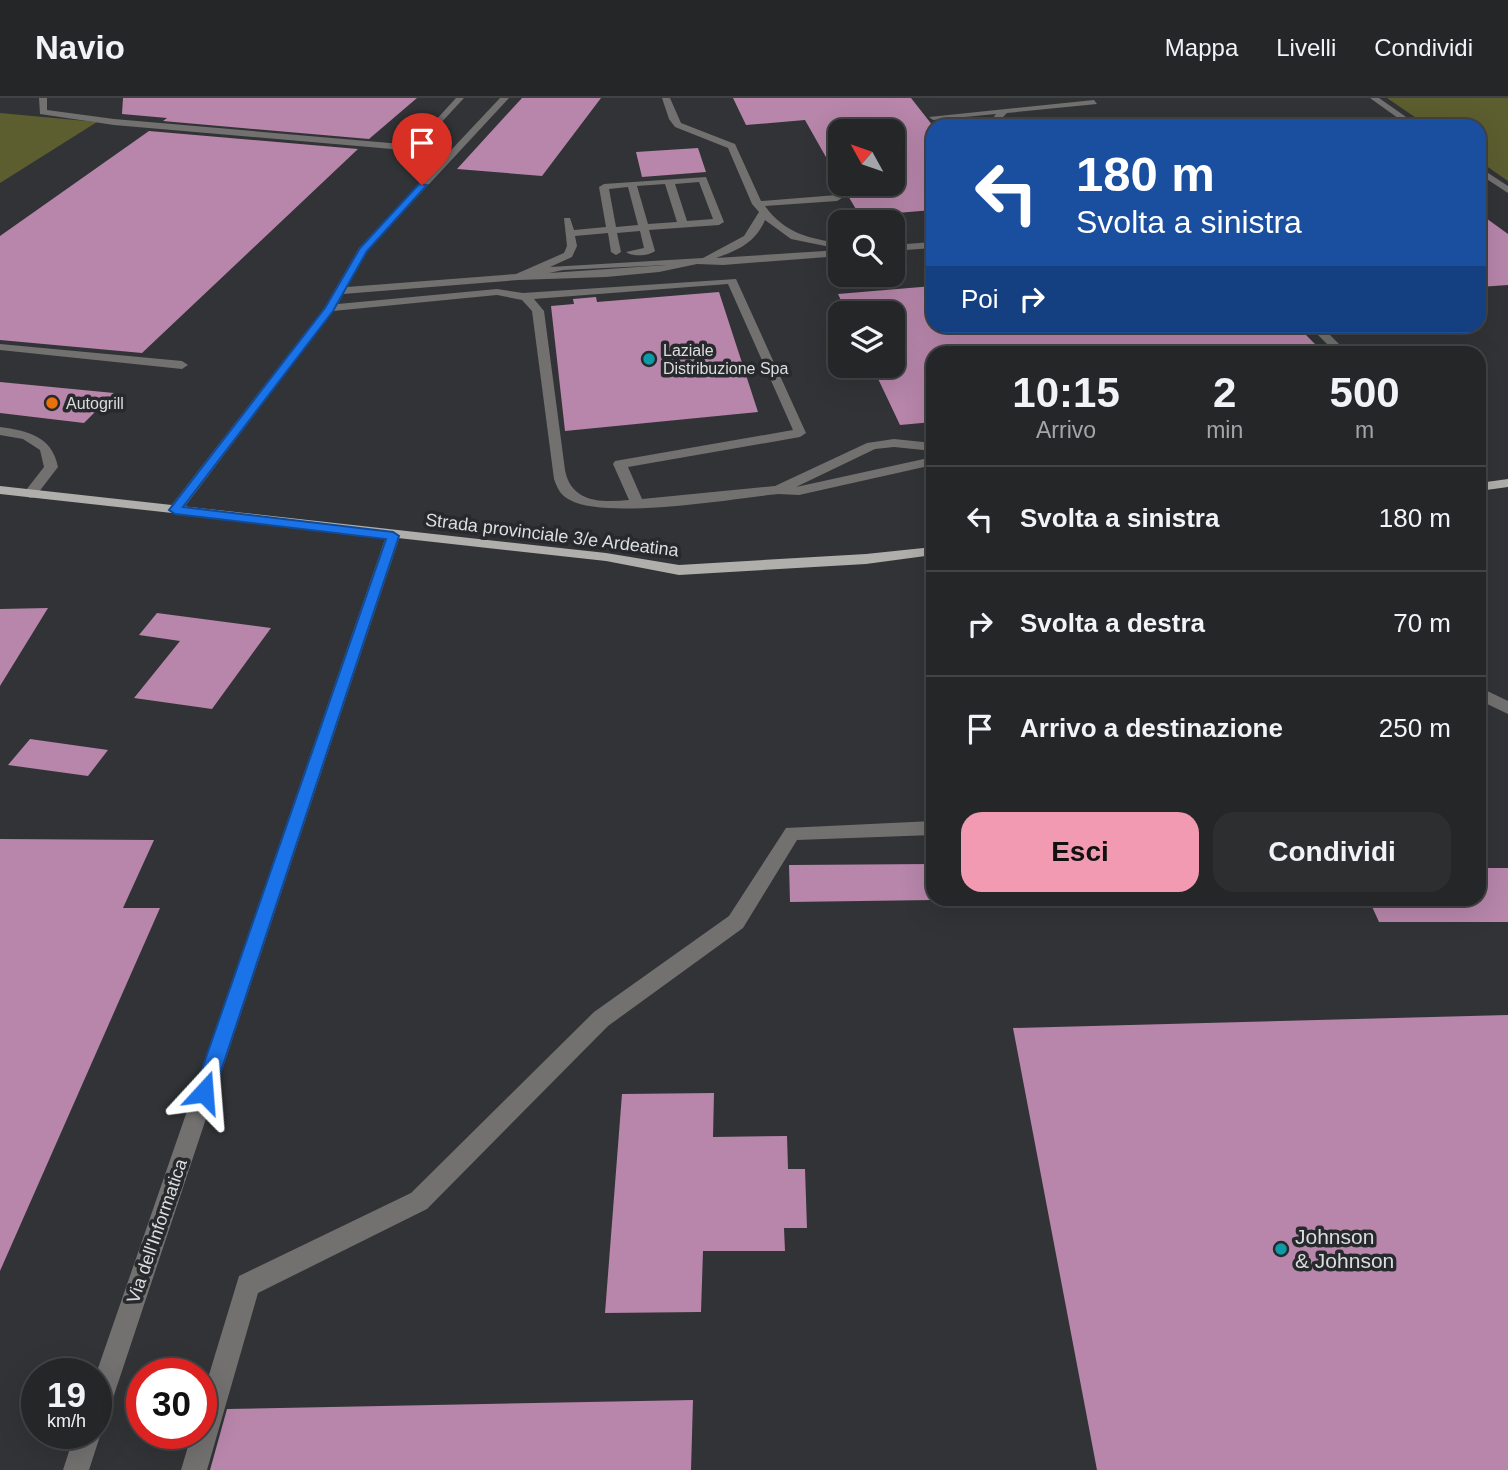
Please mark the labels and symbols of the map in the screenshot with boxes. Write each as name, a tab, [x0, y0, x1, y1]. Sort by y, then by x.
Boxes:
pin	[392, 113, 452, 185]
north arrow	[828, 119, 905, 196]
place label: Laziale Distribuzione Spa	[663, 342, 789, 377]
marker: Laziale Distribuzione Spa	[641, 351, 657, 367]
marker: Autogrill	[44, 395, 60, 411]
place label: Autogrill	[66, 395, 124, 412]
street label: Strada provinciale 3/e Ardeatina	[424, 510, 681, 561]
position arrow	[167, 1055, 241, 1129]
street label: Via dell'Informatica	[123, 1155, 191, 1306]
place label: Johnson & Johnson	[1295, 1225, 1394, 1272]
marker: Johnson & Johnson	[1273, 1241, 1289, 1257]
speed limit sign: 30	[126, 1358, 217, 1449]

